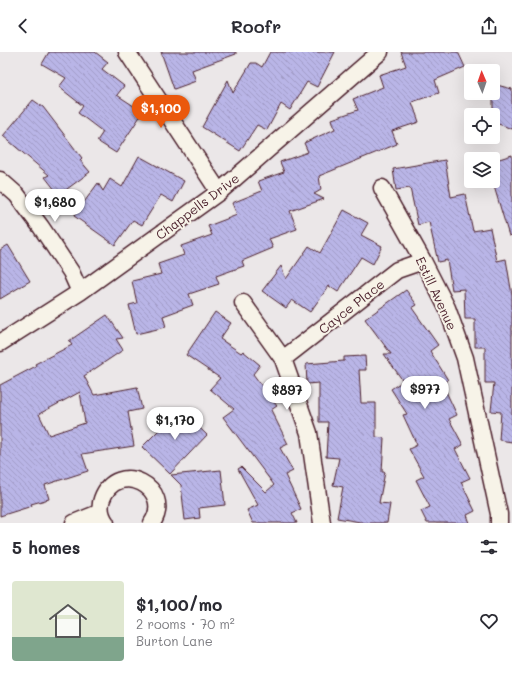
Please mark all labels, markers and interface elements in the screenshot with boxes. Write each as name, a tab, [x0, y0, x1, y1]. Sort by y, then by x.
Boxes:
text: Roofr	[231, 14, 281, 38]
icon: back	[12, 15, 34, 37]
icon: share	[478, 15, 500, 37]
north arrow	[464, 64, 500, 100]
map controls	[464, 64, 500, 188]
pin: $1,100	[128, 95, 194, 129]
text: $1,100	[141, 99, 181, 116]
button: locate	[464, 108, 500, 144]
button: layers	[464, 152, 500, 188]
street label: Chappells Drive	[152, 169, 242, 243]
pin: $1,680	[22, 189, 88, 223]
text: $1,680	[34, 193, 76, 210]
street label: Estill Avenue	[413, 254, 461, 332]
street label: Cayce Place	[315, 275, 387, 337]
pin: $977	[401, 376, 449, 410]
pin: $897	[263, 377, 311, 411]
text: $977	[410, 380, 440, 397]
text: $897	[271, 381, 303, 398]
pin: $1,170	[142, 407, 208, 441]
text: $1,170	[155, 411, 195, 428]
text: 5 homes	[12, 536, 80, 558]
icon: filters	[478, 536, 500, 558]
text: $1,100/mo	[136, 593, 222, 615]
icon: home	[44, 597, 92, 645]
icon: heart	[478, 610, 500, 632]
text: 2 rooms · 70 m²	[136, 615, 235, 632]
text: Burton Lane	[136, 632, 213, 649]

